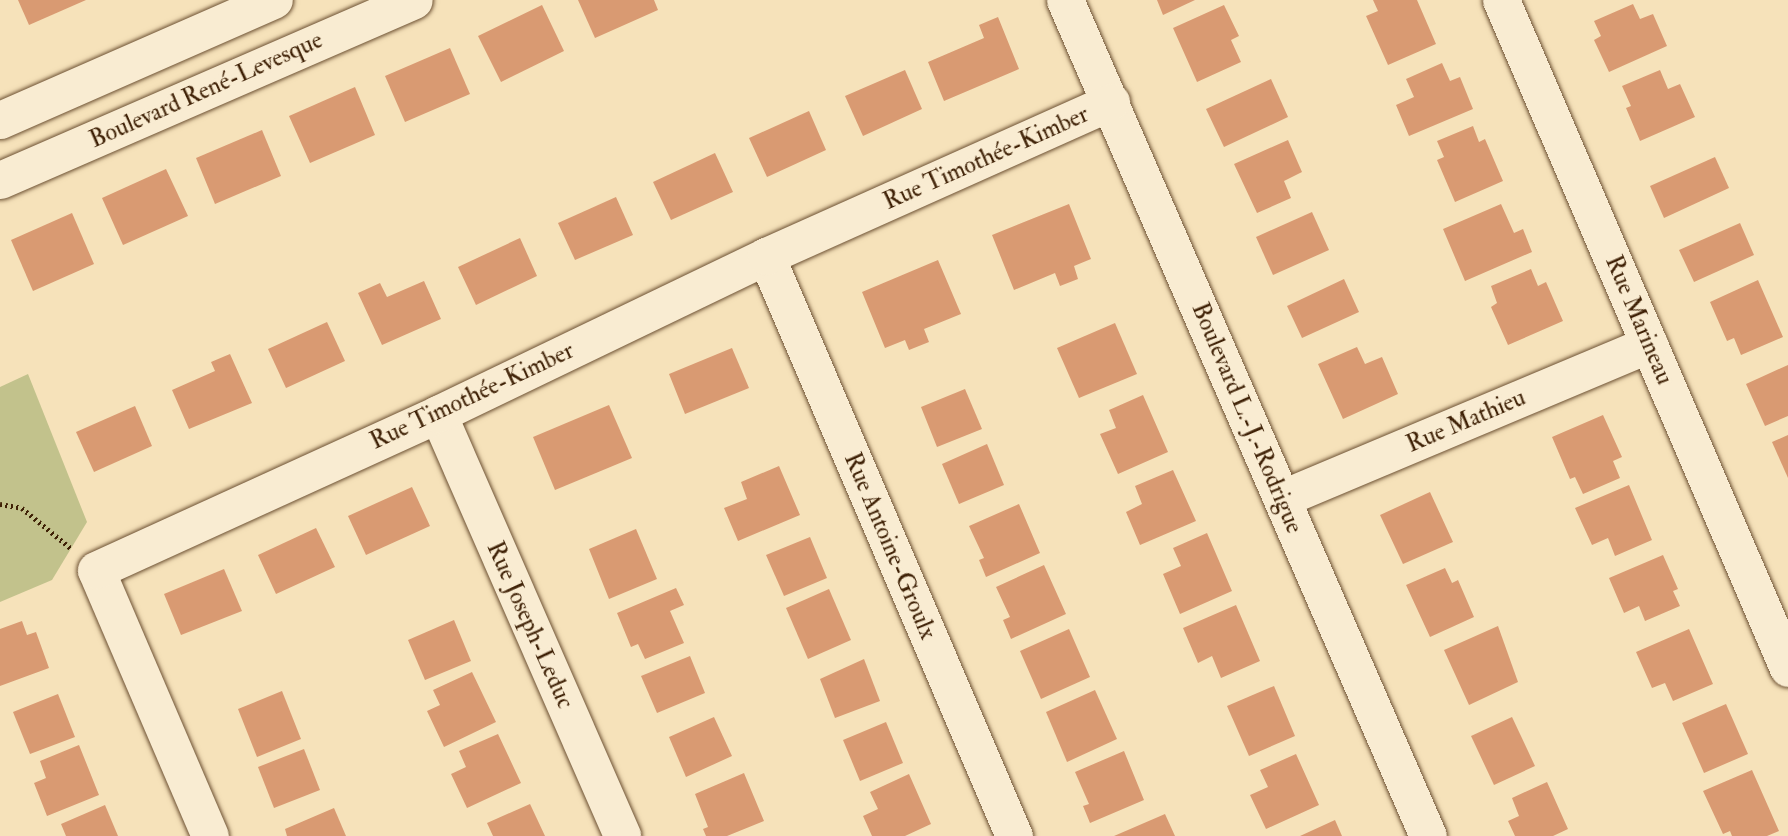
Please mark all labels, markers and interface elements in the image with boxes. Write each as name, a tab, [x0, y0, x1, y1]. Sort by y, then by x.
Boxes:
street label: Boulevard René-Levesque	[85, 26, 327, 154]
street label: Rue Timothée-Kimber	[879, 100, 1093, 216]
street label: Rue Marineau	[1599, 251, 1679, 389]
street label: Boulevard L.-J.-Rodrigue	[1185, 298, 1309, 538]
street label: Rue Timothée-Kimber	[366, 336, 578, 456]
street label: Rue Mathieu	[1402, 383, 1530, 459]
street label: Rue Antoine-Groulx	[838, 448, 942, 644]
street label: Rue Joseph-Leduc	[480, 537, 580, 713]

